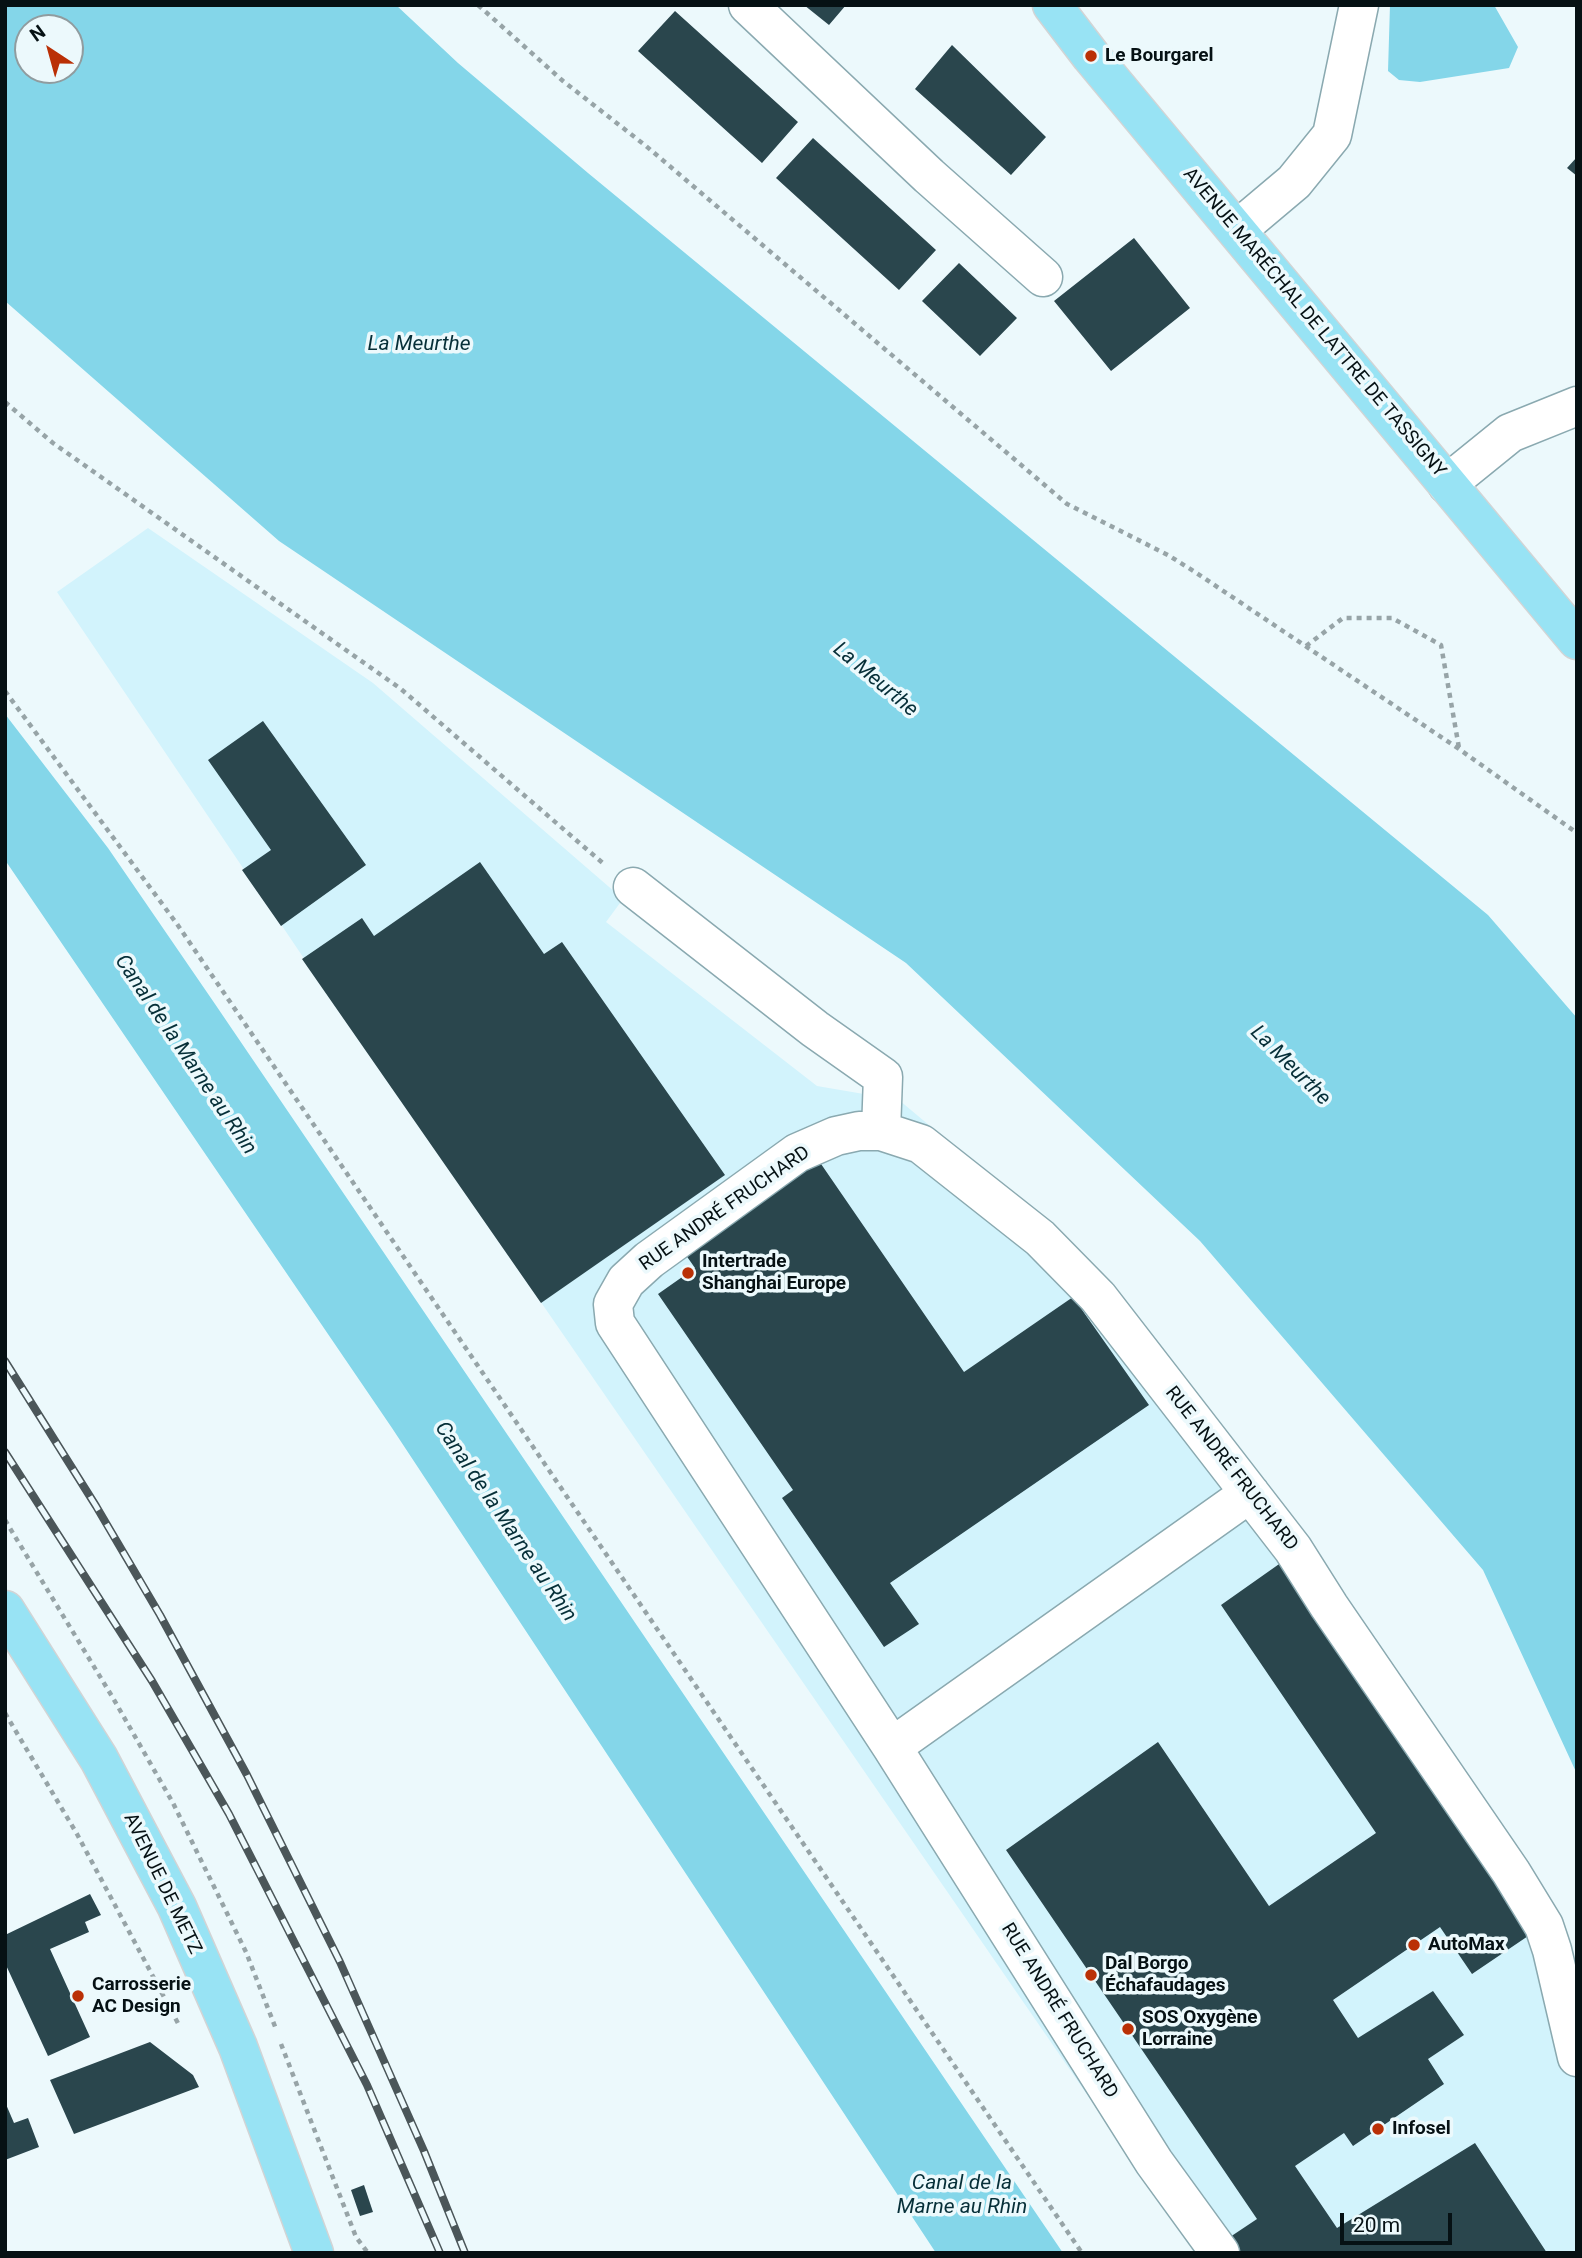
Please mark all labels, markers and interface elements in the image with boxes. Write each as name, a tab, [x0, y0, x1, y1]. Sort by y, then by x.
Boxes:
north arrow	[14, 14, 84, 84]
text: N	[25, 20, 50, 46]
place label: Le Bourgarel	[1105, 45, 1214, 67]
marker: Le Bourgarel	[1083, 48, 1099, 64]
street label: AVENUE MARÉCHAL DE LATTRE DE TASSIGNY	[1178, 164, 1450, 482]
water label: La Meurthe	[367, 332, 471, 358]
water label: La Meurthe	[827, 637, 923, 723]
water label: Canal de la Marne au Rhin	[109, 950, 261, 1160]
water label: La Meurthe	[1245, 1021, 1335, 1111]
street label: RUE ANDRÉ FRUCHARD	[636, 1142, 814, 1276]
place label: Intertrade Shanghai Europe	[702, 1251, 846, 1295]
marker: Intertrade Shanghai Europe	[680, 1265, 696, 1281]
street label: RUE ANDRÉ FRUCHARD	[1160, 1382, 1302, 1556]
water label: Canal de la Marne au Rhin	[429, 1417, 581, 1627]
street label: AVENUE DE METZ	[118, 1810, 206, 1958]
street label: RUE ANDRÉ FRUCHARD	[996, 1919, 1122, 2103]
place label: AutoMax	[1428, 1934, 1505, 1956]
marker: AutoMax	[1406, 1937, 1422, 1953]
place label: Dal Borgo Échafaudages	[1105, 1953, 1226, 1997]
marker: Dal Borgo Échafaudages	[1083, 1967, 1099, 1983]
place label: Carrosserie AC Design	[92, 1974, 191, 2018]
marker: Carrosserie AC Design	[70, 1988, 86, 2004]
place label: SOS Oxygène Lorraine	[1142, 2007, 1257, 2051]
marker: SOS Oxygène Lorraine	[1120, 2021, 1136, 2037]
place label: Infosel	[1392, 2118, 1451, 2140]
marker: Infosel	[1370, 2121, 1386, 2137]
water label: Canal de la Marne au Rhin	[897, 2171, 1027, 2221]
scale bar	[1344, 2198, 1456, 2242]
text: 20 m	[1353, 2213, 1400, 2237]

